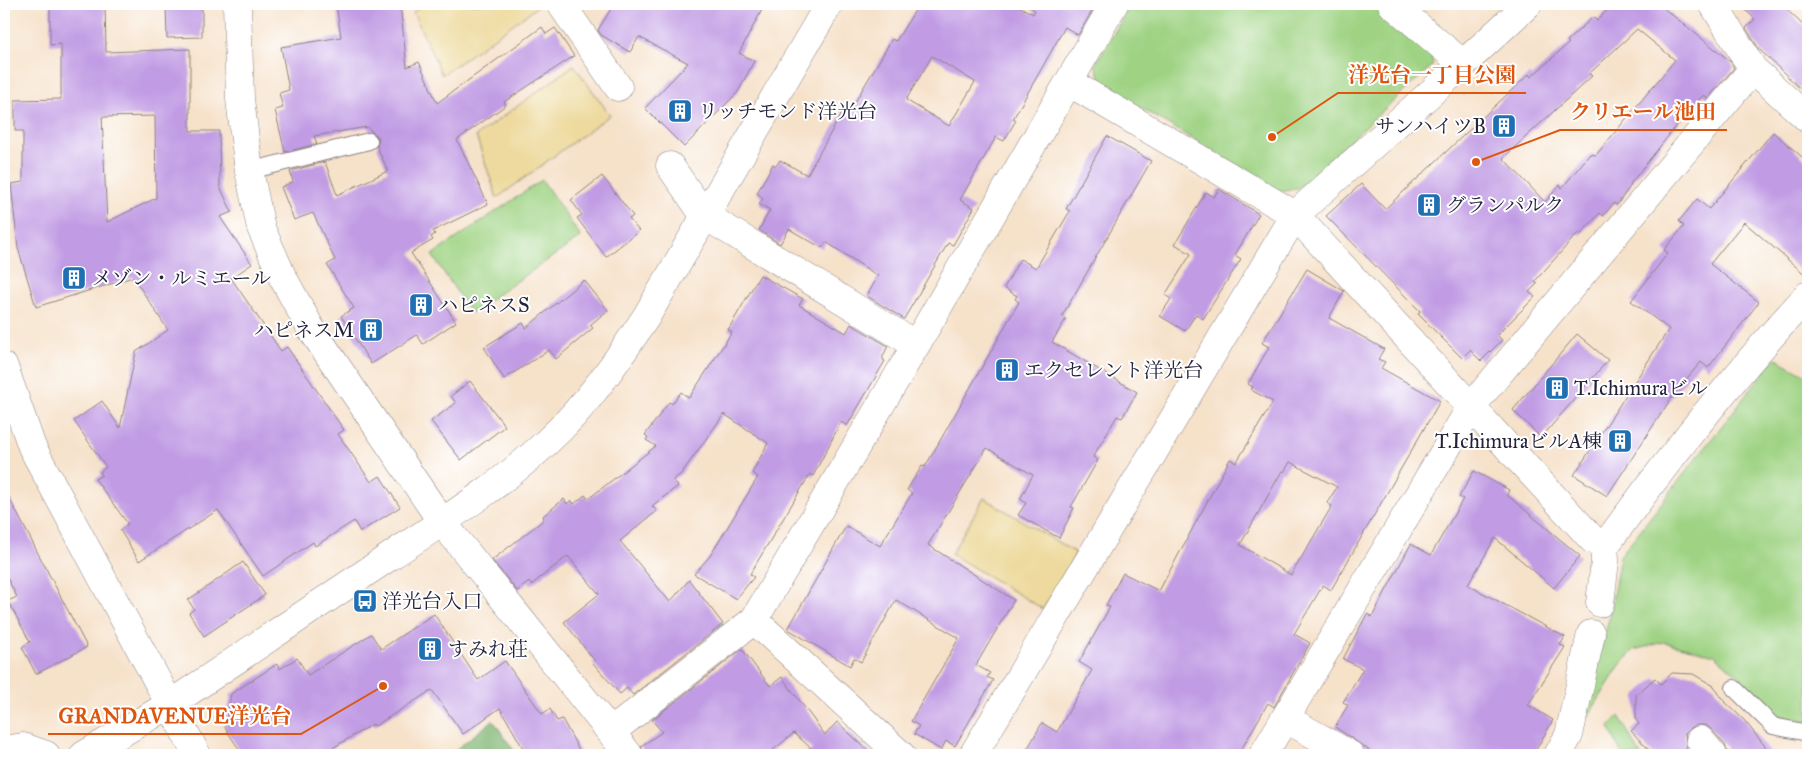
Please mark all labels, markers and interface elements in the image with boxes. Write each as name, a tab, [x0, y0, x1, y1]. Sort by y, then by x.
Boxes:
callout: 洋光台一丁目公園	[1338, 57, 1526, 93]
text: 洋光台一丁目公園	[1348, 62, 1516, 88]
callout: クリエール池田	[1560, 94, 1727, 130]
building icon: リッチモンド洋光台	[667, 98, 693, 124]
place label: リッチモンド洋光台	[698, 99, 877, 123]
text: クリエール池田	[1570, 99, 1716, 125]
building icon: サンハイツB	[1491, 113, 1517, 139]
place label: サンハイツB	[1375, 114, 1486, 138]
building icon: グランパルク	[1416, 192, 1442, 218]
place label: グランパルク	[1446, 193, 1564, 217]
building icon: メゾン・ルミエール	[61, 265, 87, 291]
place label: メゾン・ルミエール	[92, 266, 271, 290]
building icon: ハピネスS	[408, 292, 434, 318]
place label: ハピネスS	[438, 293, 530, 317]
building icon: ハピネスM	[358, 317, 384, 343]
place label: ハピネスM	[253, 318, 354, 342]
building icon: エクセレント洋光台	[994, 357, 1020, 383]
place label: エクセレント洋光台	[1024, 358, 1204, 382]
building icon: T.Ichimuraビル	[1544, 375, 1570, 401]
place label: T.Ichimuraビル	[1574, 376, 1708, 400]
building icon: T.IchimuraビルA棟	[1607, 428, 1633, 454]
place label: T.IchimuraビルA棟	[1435, 429, 1602, 453]
bus stop icon: 洋光台入口	[352, 588, 378, 614]
place label: 洋光台入口	[382, 589, 482, 613]
building icon: すみれ荘	[417, 636, 443, 662]
place label: すみれ荘	[448, 637, 528, 661]
callout: GRANDAVENUE洋光台	[48, 698, 301, 734]
text: GRANDAVENUE洋光台	[59, 703, 291, 729]

